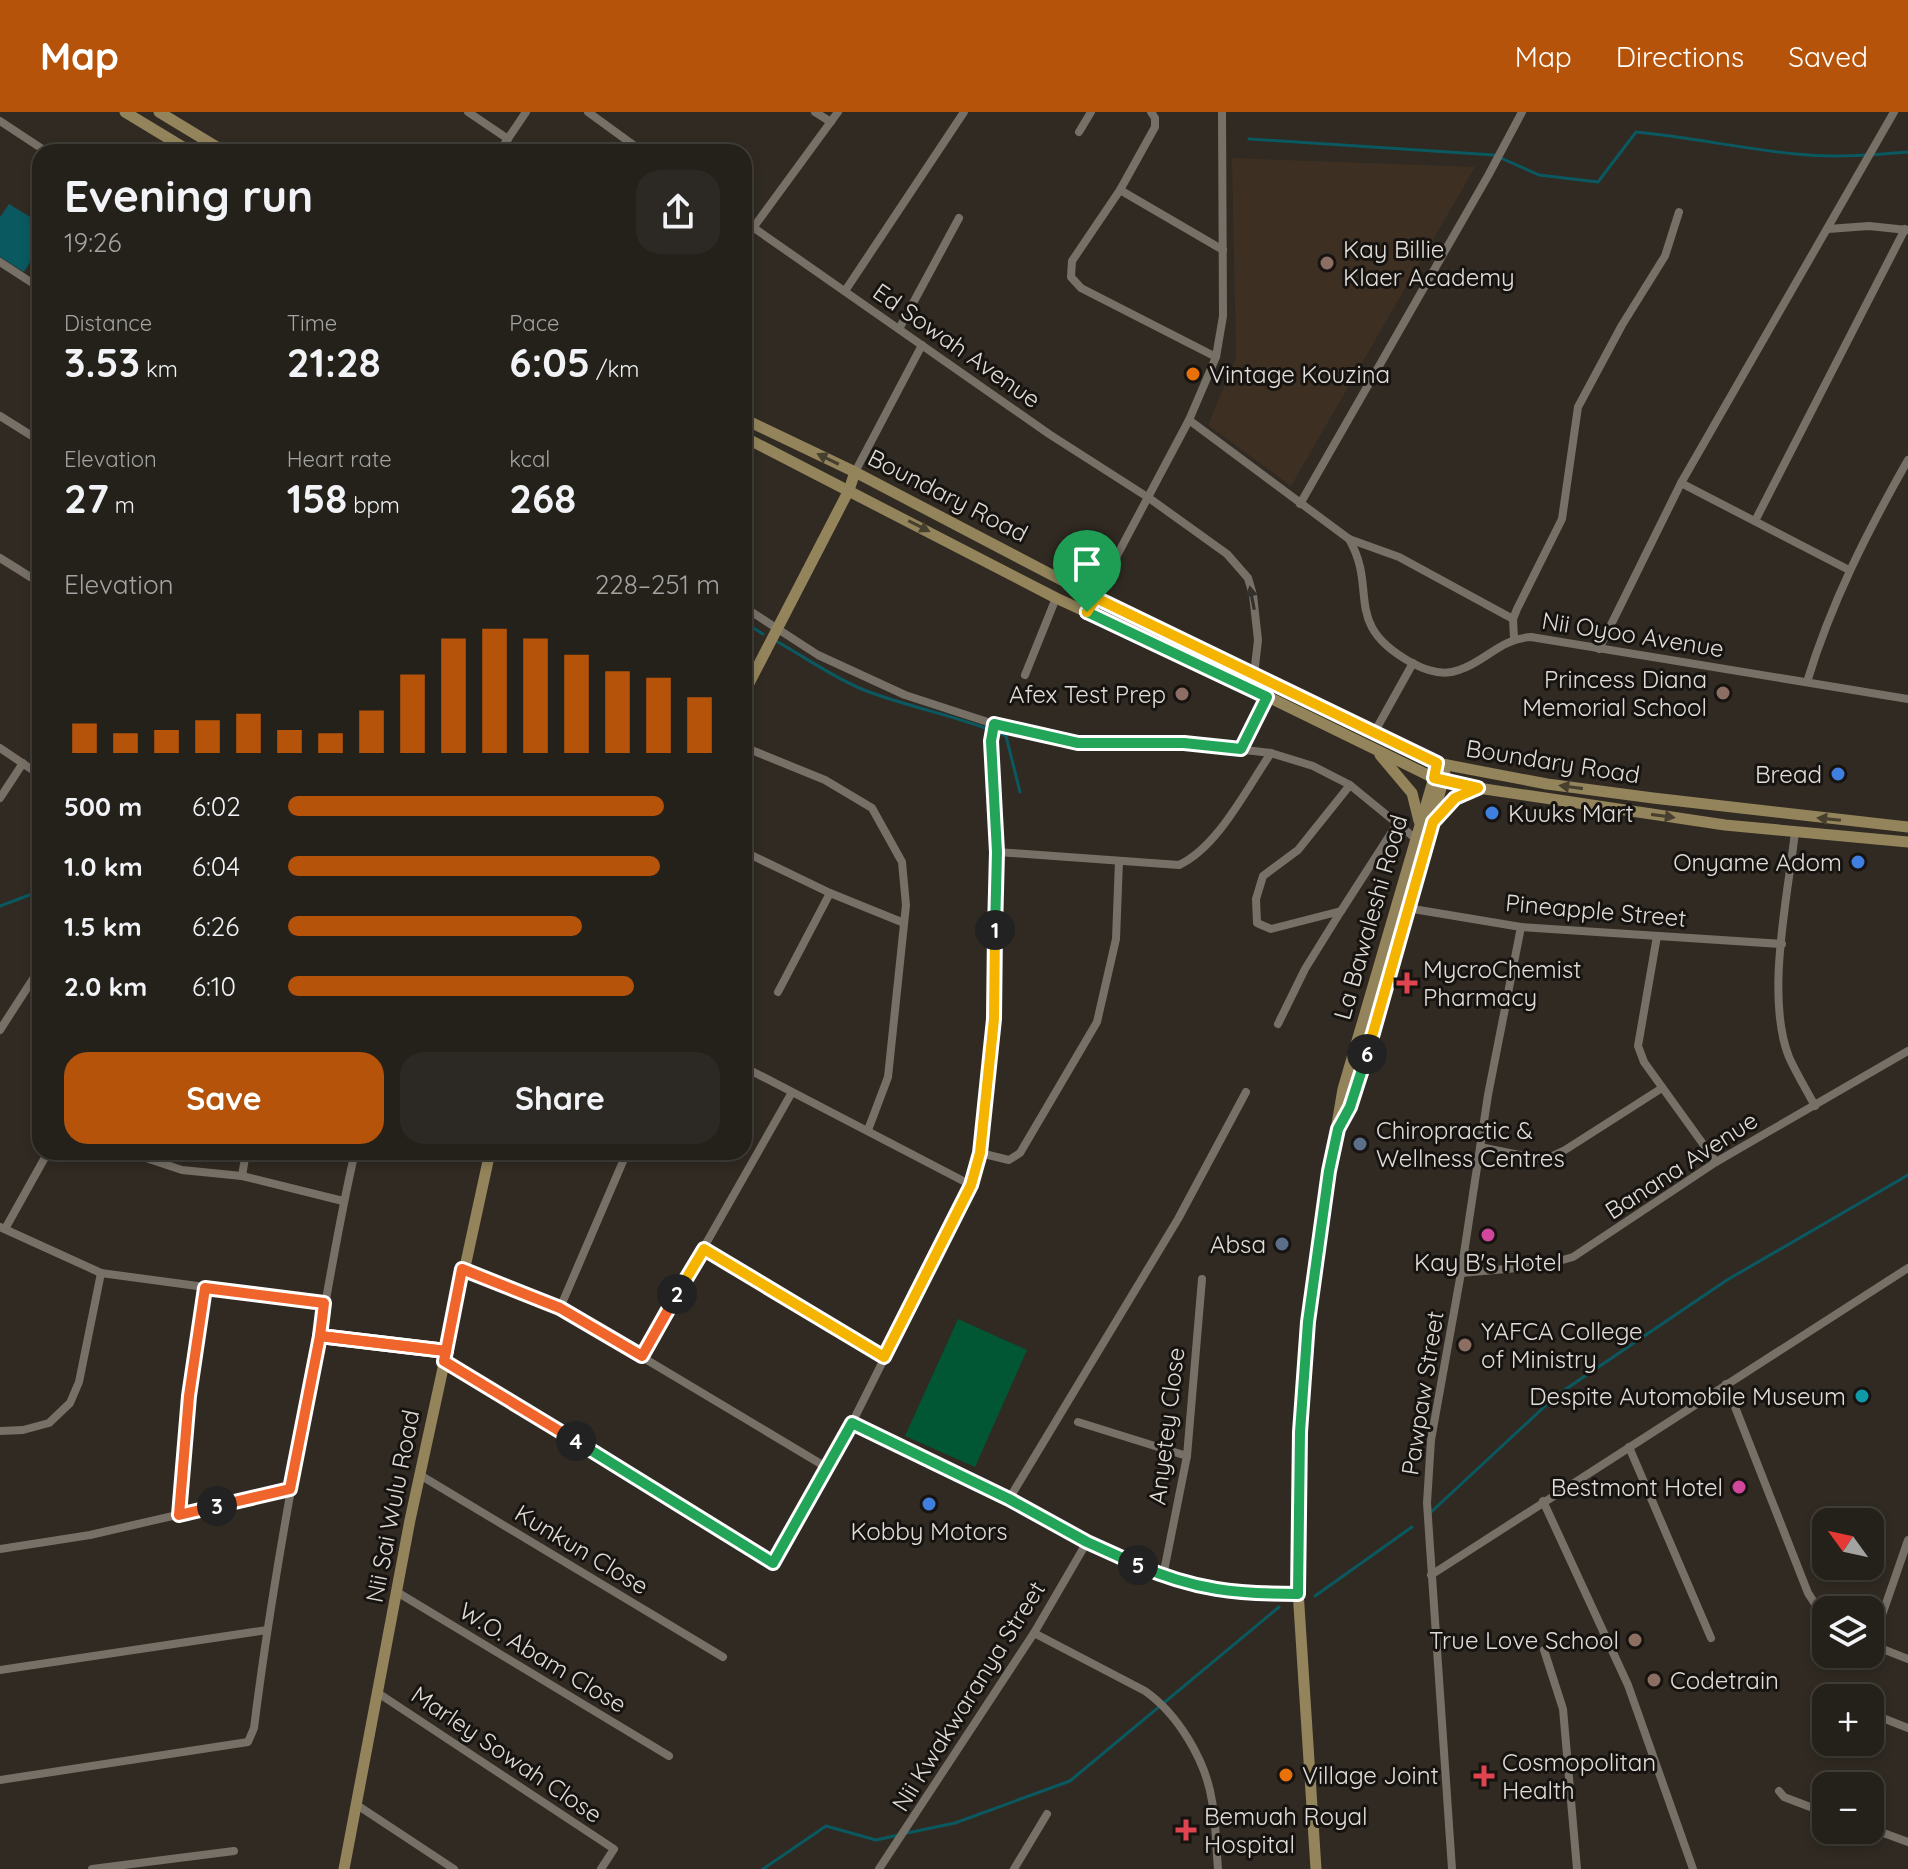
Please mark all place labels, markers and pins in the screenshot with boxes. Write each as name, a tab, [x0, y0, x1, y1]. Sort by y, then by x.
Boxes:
place label: Kay Billie Klaer Academy	[1343, 234, 1515, 292]
marker: Kay Billie Klaer Academy	[1318, 254, 1336, 272]
place label: Vintage Kouzina	[1209, 359, 1390, 389]
marker: Vintage Kouzina	[1184, 365, 1202, 383]
pin	[1053, 530, 1121, 612]
place label: Princess Diana Memorial School	[1522, 664, 1707, 722]
place label: Afex Test Prep	[1009, 679, 1166, 709]
marker: Princess Diana Memorial School	[1714, 684, 1732, 702]
marker: Afex Test Prep	[1173, 685, 1191, 703]
place label: Bread	[1755, 759, 1822, 789]
marker: Bread	[1829, 765, 1847, 783]
place label: Kuuks Mart	[1508, 798, 1634, 828]
marker: Kuuks Mart	[1483, 804, 1501, 822]
place label: Onyame Adom	[1673, 847, 1842, 877]
marker: Onyame Adom	[1849, 853, 1867, 871]
pin: 1	[975, 910, 1015, 950]
place label: MycroChemist Pharmacy	[1423, 954, 1581, 1012]
marker: MycroChemist Pharmacy	[1398, 974, 1416, 992]
pin: 6	[1347, 1034, 1387, 1074]
place label: Chiropractic & Wellness Centres	[1376, 1115, 1565, 1173]
marker: Chiropractic & Wellness Centres	[1351, 1135, 1369, 1153]
marker: Kay B's Hotel	[1479, 1226, 1497, 1244]
place label: Absa	[1210, 1229, 1266, 1259]
marker: Absa	[1273, 1235, 1291, 1253]
place label: Kay B's Hotel	[1414, 1247, 1562, 1277]
pin: 2	[657, 1274, 697, 1314]
place label: YAFCA College of Ministry	[1481, 1316, 1643, 1374]
marker: YAFCA College of Ministry	[1456, 1336, 1474, 1354]
place label: Despite Automobile Museum	[1529, 1381, 1846, 1411]
marker: Despite Automobile Museum	[1853, 1387, 1871, 1405]
pin: 4	[556, 1421, 596, 1461]
place label: Bestmont Hotel	[1551, 1472, 1723, 1502]
marker: Bestmont Hotel	[1730, 1478, 1748, 1496]
pin: 3	[197, 1486, 237, 1526]
marker: Kobby Motors	[920, 1495, 938, 1513]
place label: Kobby Motors	[851, 1516, 1007, 1546]
pin: 5	[1118, 1545, 1158, 1585]
place label: True Love School	[1429, 1625, 1619, 1655]
marker: True Love School	[1626, 1631, 1644, 1649]
place label: Codetrain	[1670, 1665, 1779, 1695]
marker: Codetrain	[1645, 1671, 1663, 1689]
place label: Cosmopolitan Health	[1502, 1747, 1656, 1805]
place label: Village Joint	[1302, 1760, 1439, 1790]
marker: Cosmopolitan Health	[1473, 1765, 1495, 1787]
marker: Village Joint	[1277, 1766, 1295, 1784]
place label: Bemuah Royal Hospital	[1204, 1801, 1368, 1859]
marker: Bemuah Royal Hospital	[1175, 1819, 1197, 1841]

